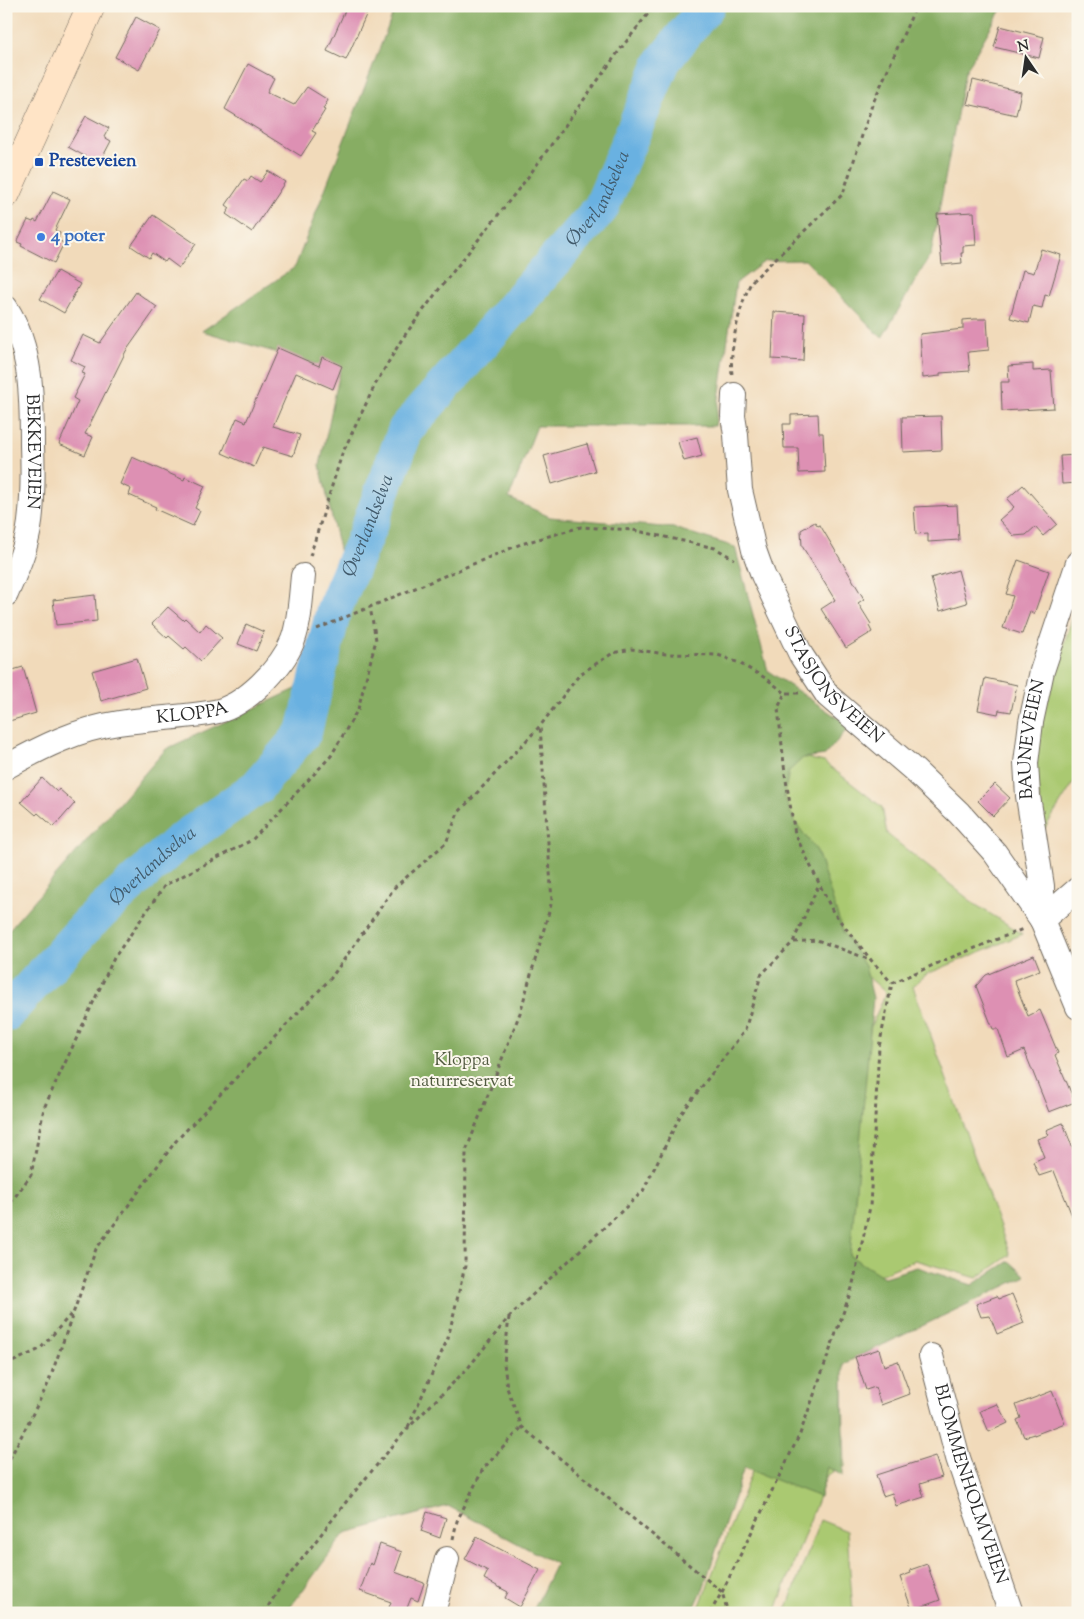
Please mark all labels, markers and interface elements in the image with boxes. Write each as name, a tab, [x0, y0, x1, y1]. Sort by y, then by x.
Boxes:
north arrow	[1002, 32, 1052, 82]
text: N	[1016, 36, 1031, 58]
water label: Øverlandselva	[559, 147, 637, 253]
place label: Presteveien	[49, 149, 137, 175]
marker: Presteveien	[33, 156, 45, 168]
place label: 4 poter	[50, 224, 105, 250]
marker: 4 poter	[35, 231, 47, 243]
street label: BEKKEVEIEN	[18, 393, 46, 510]
water label: Øverlandselva	[336, 470, 401, 581]
street label: STASJONSVEIEN	[776, 622, 889, 751]
street label: BAUNEVEIEN	[1013, 677, 1053, 800]
street label: KLOPPA	[155, 696, 232, 732]
water label: Øverlandselva	[103, 820, 202, 912]
park label: Kloppa naturreservat	[410, 1048, 514, 1095]
street label: BLOMMENHOLMVEIEN	[926, 1381, 1013, 1588]

